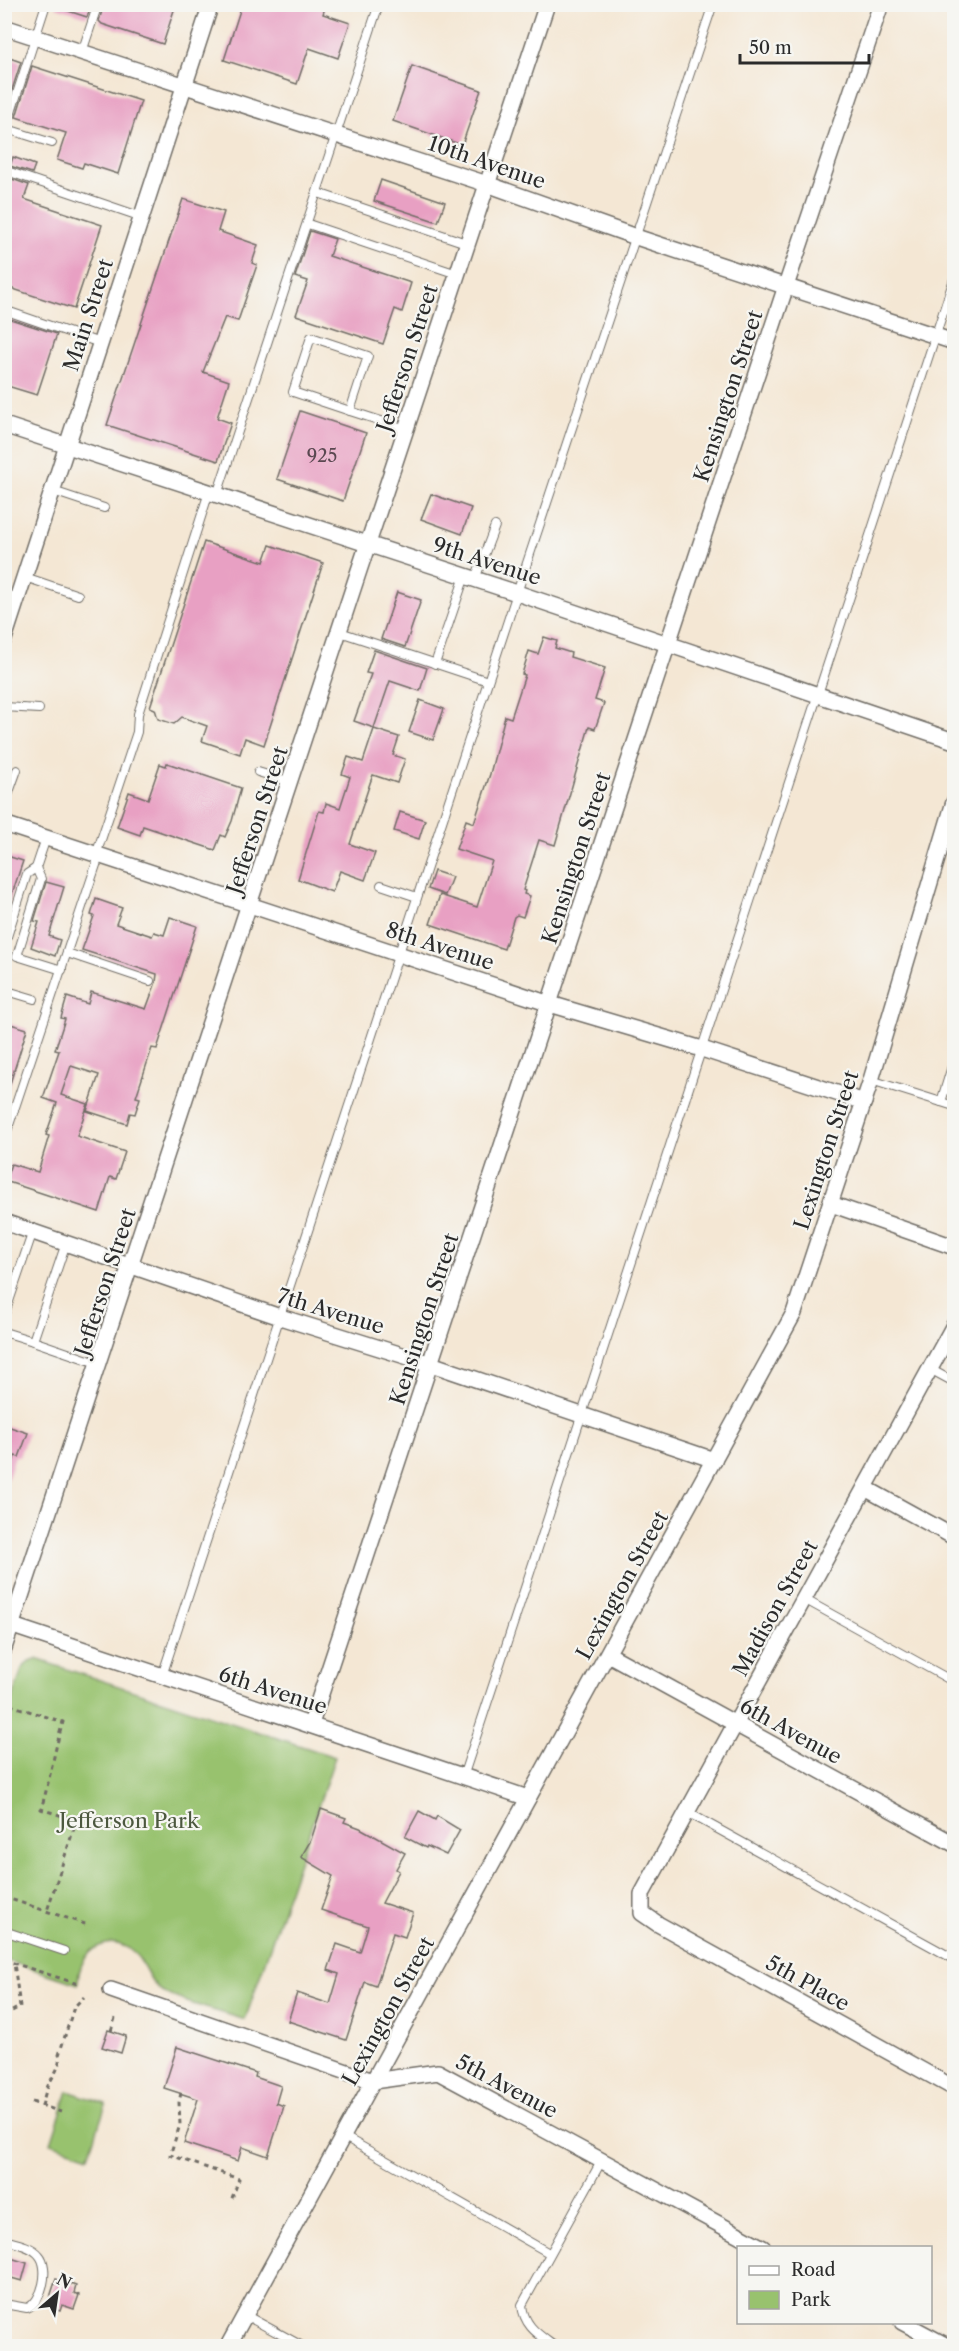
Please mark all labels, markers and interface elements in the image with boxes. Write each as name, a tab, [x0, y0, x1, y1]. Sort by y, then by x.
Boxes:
scale bar	[740, 27, 869, 65]
text: 50 m	[749, 37, 792, 59]
street label: 10th Avenue	[425, 130, 549, 194]
street label: Main Street	[58, 255, 118, 374]
street label: Jefferson Street	[370, 280, 443, 438]
street label: Kensington Street	[688, 306, 768, 485]
house number: 925	[307, 445, 337, 467]
street label: 9th Avenue	[430, 532, 544, 590]
street label: Jefferson Street	[220, 742, 293, 900]
street label: Kensington Street	[536, 768, 616, 947]
street label: 8th Avenue	[383, 917, 497, 975]
street label: Lexington Street	[788, 1067, 864, 1233]
street label: Jefferson Street	[68, 1204, 141, 1362]
street label: Kensington Street	[384, 1229, 464, 1408]
street label: 7th Avenue	[275, 1283, 387, 1339]
street label: Lexington Street	[571, 1506, 673, 1664]
street label: Madison Street	[727, 1535, 823, 1680]
street label: 6th Avenue	[216, 1661, 330, 1719]
street label: 6th Avenue	[736, 1693, 846, 1769]
park label: Jefferson Park	[56, 1808, 200, 1833]
street label: Lexington Street	[337, 1932, 439, 2090]
street label: 5th Place	[762, 1950, 854, 2016]
street label: 5th Avenue	[452, 2049, 562, 2123]
legend	[737, 2246, 932, 2324]
text: Road	[791, 2259, 836, 2281]
north arrow	[27, 2264, 87, 2324]
text: N	[53, 2269, 75, 2293]
text: Park	[791, 2289, 832, 2311]

